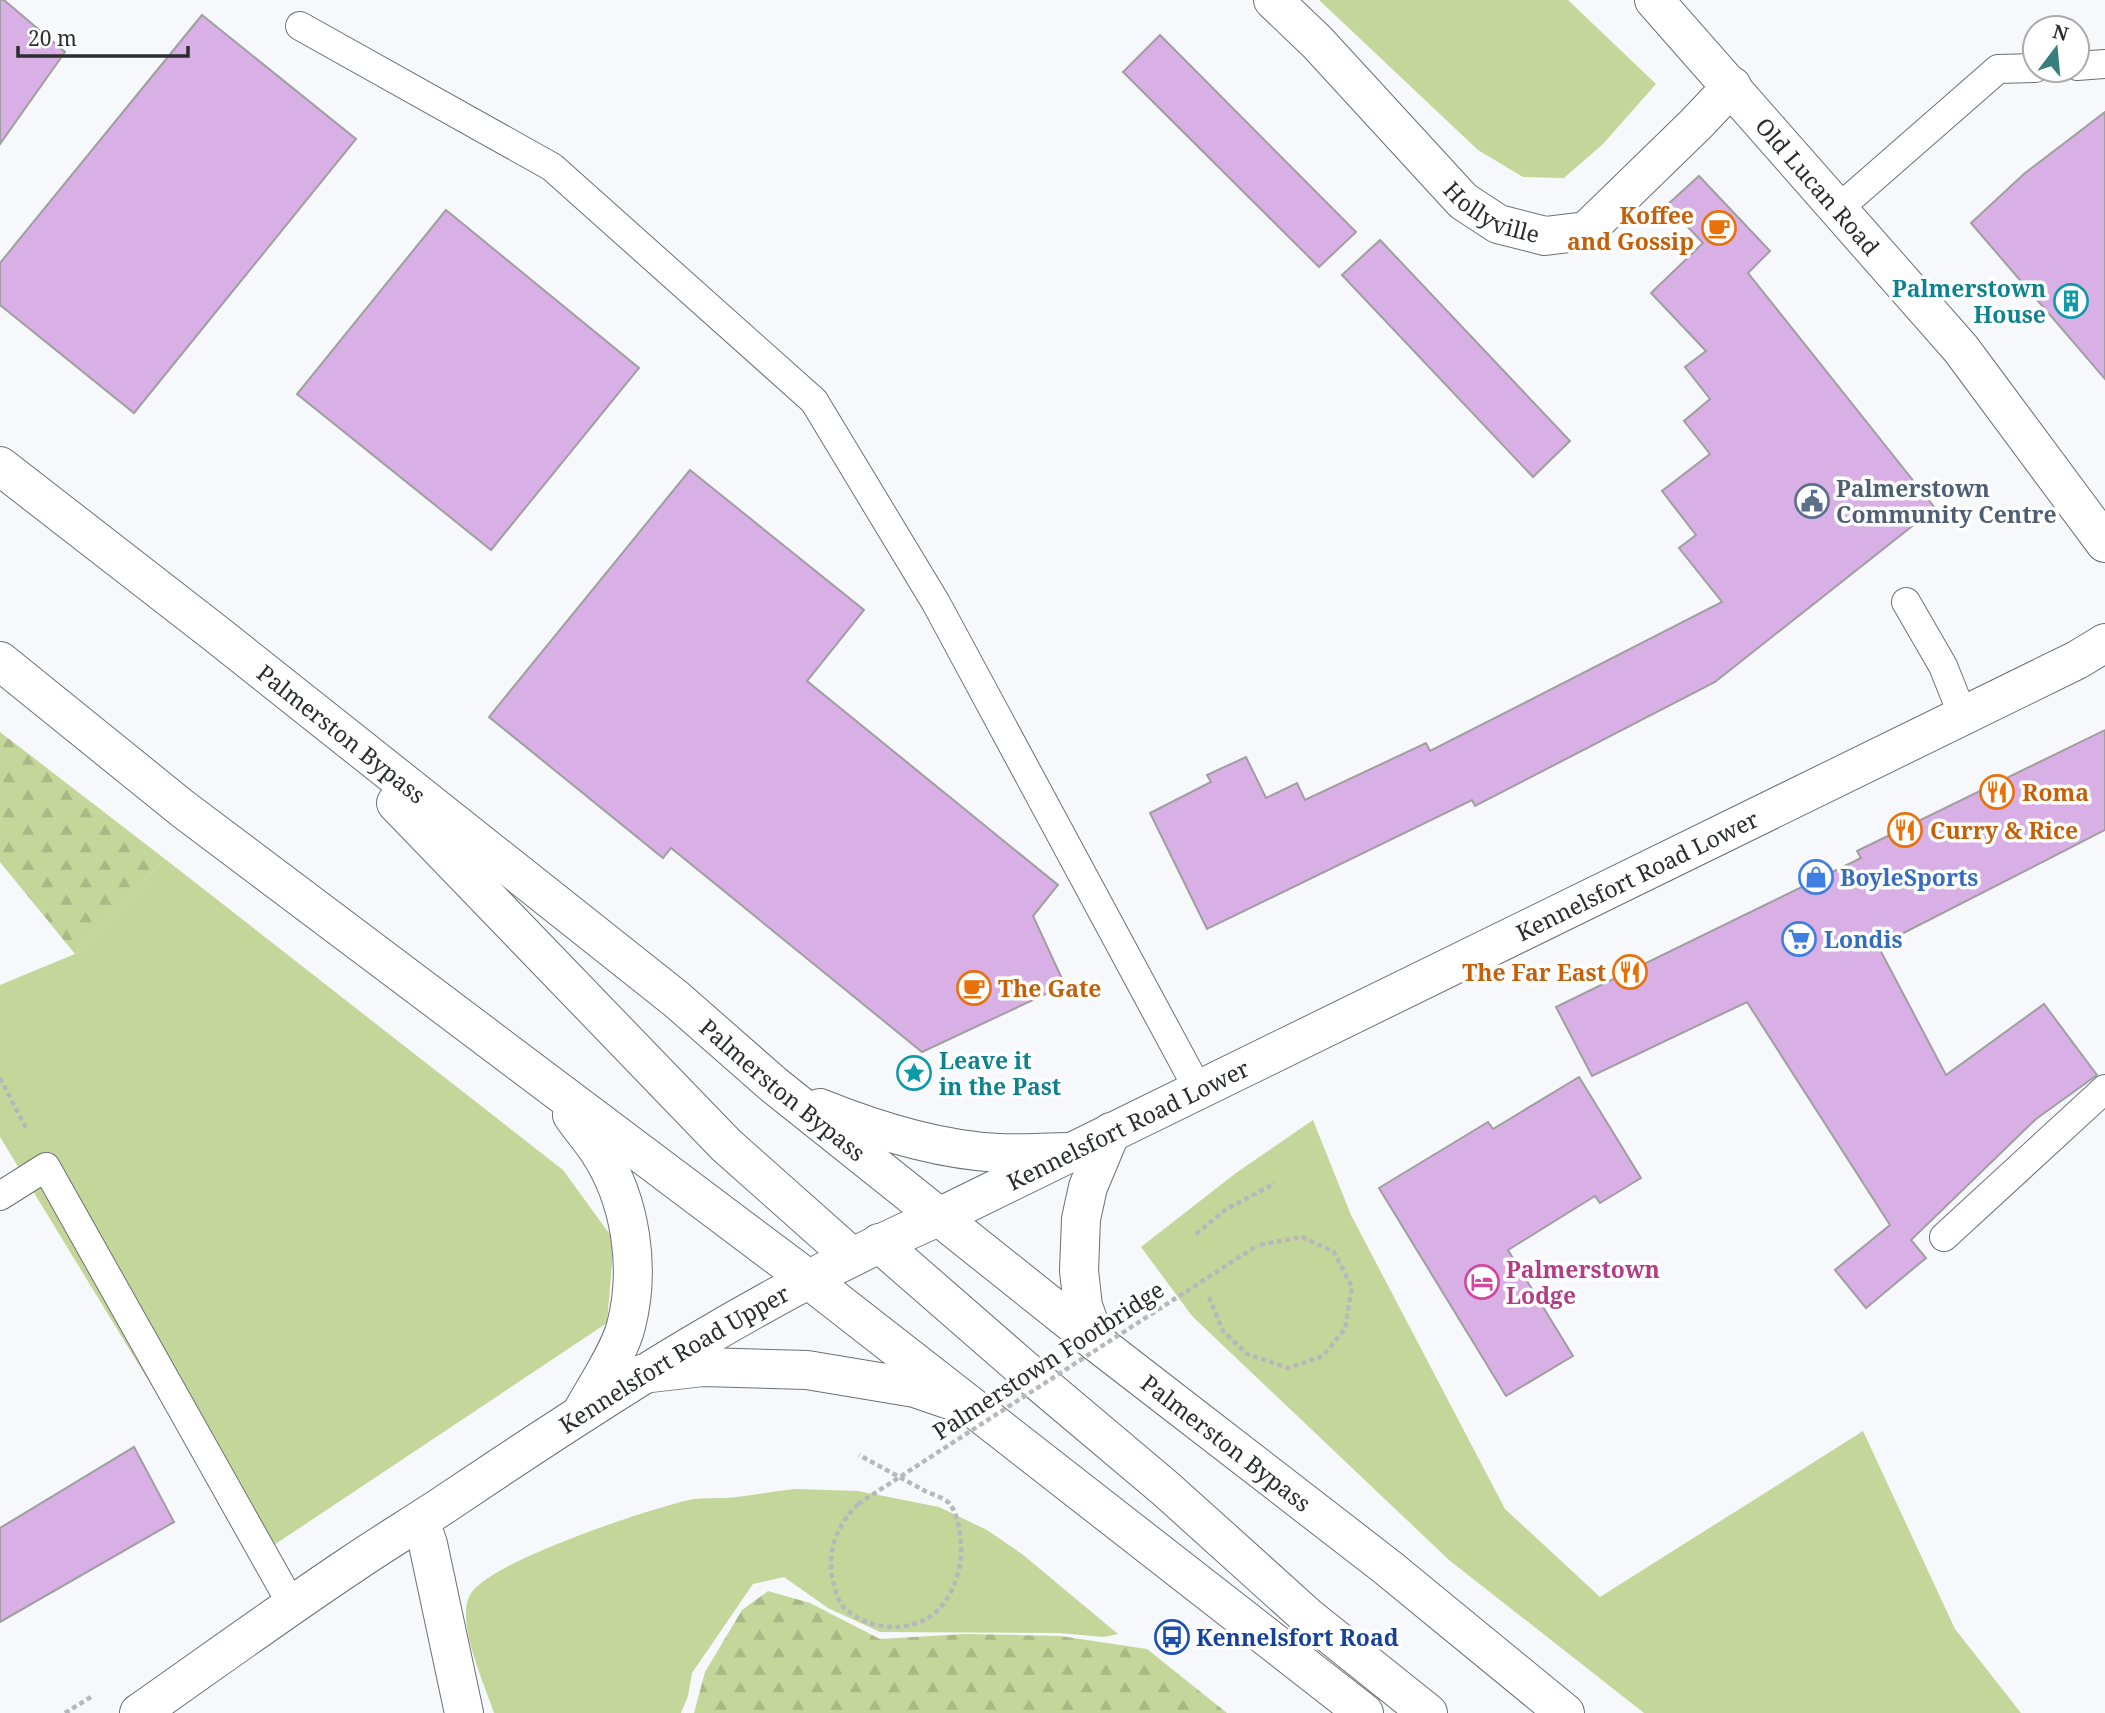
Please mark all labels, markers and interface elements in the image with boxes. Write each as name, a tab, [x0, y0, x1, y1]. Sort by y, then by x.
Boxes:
scale bar	[18, 14, 187, 58]
north arrow	[2021, 14, 2091, 84]
text: N	[2050, 18, 2071, 47]
text: 20 m	[28, 24, 77, 52]
street label: Old Lucan Road	[1748, 110, 1887, 262]
street label: Hollyville	[1437, 174, 1543, 250]
place label: Koffee and Gossip	[1567, 199, 1694, 257]
cafe icon: Koffee and Gossip	[1700, 209, 1738, 247]
place label: Palmerstown House	[1892, 272, 2046, 330]
building icon: Palmerstown House	[2052, 282, 2090, 320]
place label: Palmerstown Community Centre	[1836, 472, 2057, 530]
public building icon: Palmerstown Community Centre	[1793, 482, 1831, 520]
street label: Palmerston Bypass	[251, 657, 433, 810]
restaurant icon: Roma	[1978, 773, 2016, 811]
place label: Roma	[2022, 776, 2089, 808]
street label: Kennelsfort Road Lower	[1510, 802, 1764, 948]
restaurant icon: Curry & Rice	[1886, 811, 1924, 849]
place label: Curry & Rice	[1930, 814, 2078, 846]
shop icon: BoyleSports	[1797, 858, 1835, 896]
place label: BoyleSports	[1840, 861, 1978, 893]
supermarket icon: Londis	[1780, 920, 1818, 958]
place label: Londis	[1824, 923, 1903, 955]
restaurant icon: The Far East	[1611, 953, 1649, 991]
place label: The Far East	[1462, 956, 1606, 988]
cafe icon: The Gate	[955, 969, 993, 1007]
place label: The Gate	[998, 972, 1101, 1004]
street label: Palmerston Bypass	[693, 1011, 872, 1168]
place label: Leave it in the Past	[939, 1044, 1061, 1102]
street label: Kennelsfort Road Lower	[1001, 1052, 1255, 1197]
place icon: Leave it in the Past	[895, 1054, 933, 1092]
place label: Palmerstown Lodge	[1506, 1253, 1660, 1311]
hotel icon: Palmerstown Lodge	[1463, 1263, 1501, 1301]
street label: Palmerstown Footbridge	[926, 1273, 1170, 1447]
street label: Kennelsfort Road Upper	[553, 1277, 795, 1440]
street label: Palmerston Bypass	[1135, 1367, 1318, 1519]
bus stop icon: Kennelsfort Road	[1153, 1618, 1191, 1656]
place label: Kennelsfort Road	[1196, 1621, 1399, 1653]

